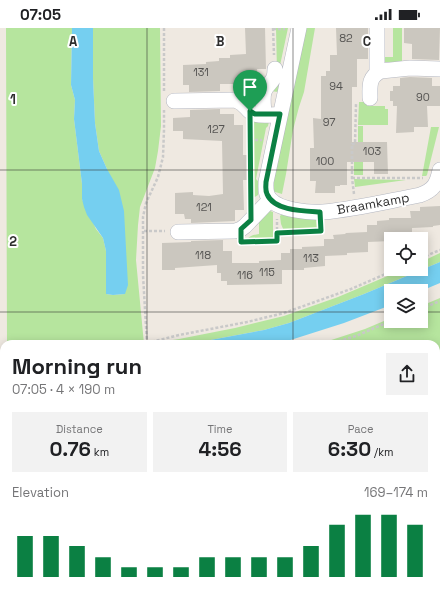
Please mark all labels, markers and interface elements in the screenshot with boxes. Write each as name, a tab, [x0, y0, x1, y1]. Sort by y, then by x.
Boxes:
text: 07:05	[20, 5, 61, 24]
house number: 82	[339, 31, 353, 45]
text: A	[69, 33, 78, 50]
text: B	[216, 33, 225, 50]
text: C	[363, 33, 371, 50]
house number: 131	[193, 65, 209, 79]
pin	[233, 70, 267, 111]
icon: arrive	[239, 76, 261, 98]
house number: 94	[329, 79, 343, 93]
house number: 90	[416, 90, 430, 104]
text: 1	[10, 91, 16, 108]
house number: 97	[323, 115, 335, 129]
house number: 127	[207, 122, 225, 136]
house number: 103	[363, 144, 382, 158]
house number: 100	[316, 154, 334, 168]
street label: Braamkamp	[336, 189, 411, 218]
house number: 121	[196, 200, 212, 214]
map controls	[384, 232, 428, 328]
button: locate	[384, 232, 428, 276]
text: 2	[9, 233, 17, 250]
house number: 118	[195, 248, 211, 262]
house number: 113	[303, 251, 319, 265]
house number: 115	[259, 265, 275, 279]
house number: 116	[237, 268, 253, 282]
button: layers	[384, 284, 428, 328]
text: Morning run	[12, 352, 142, 380]
button: share	[386, 353, 428, 395]
text: 07:05 · 4 × 190 m	[12, 381, 115, 398]
text: Distance	[56, 422, 103, 436]
text: Time	[207, 422, 233, 436]
text: Pace	[348, 422, 374, 436]
text: 0.76	[50, 436, 91, 462]
text: 4:56	[198, 436, 242, 462]
text: 6:30	[328, 436, 371, 462]
text: km	[91, 445, 109, 459]
text: /km	[371, 445, 394, 459]
text: Elevation	[12, 484, 69, 501]
text: 169–174 m	[364, 484, 428, 501]

